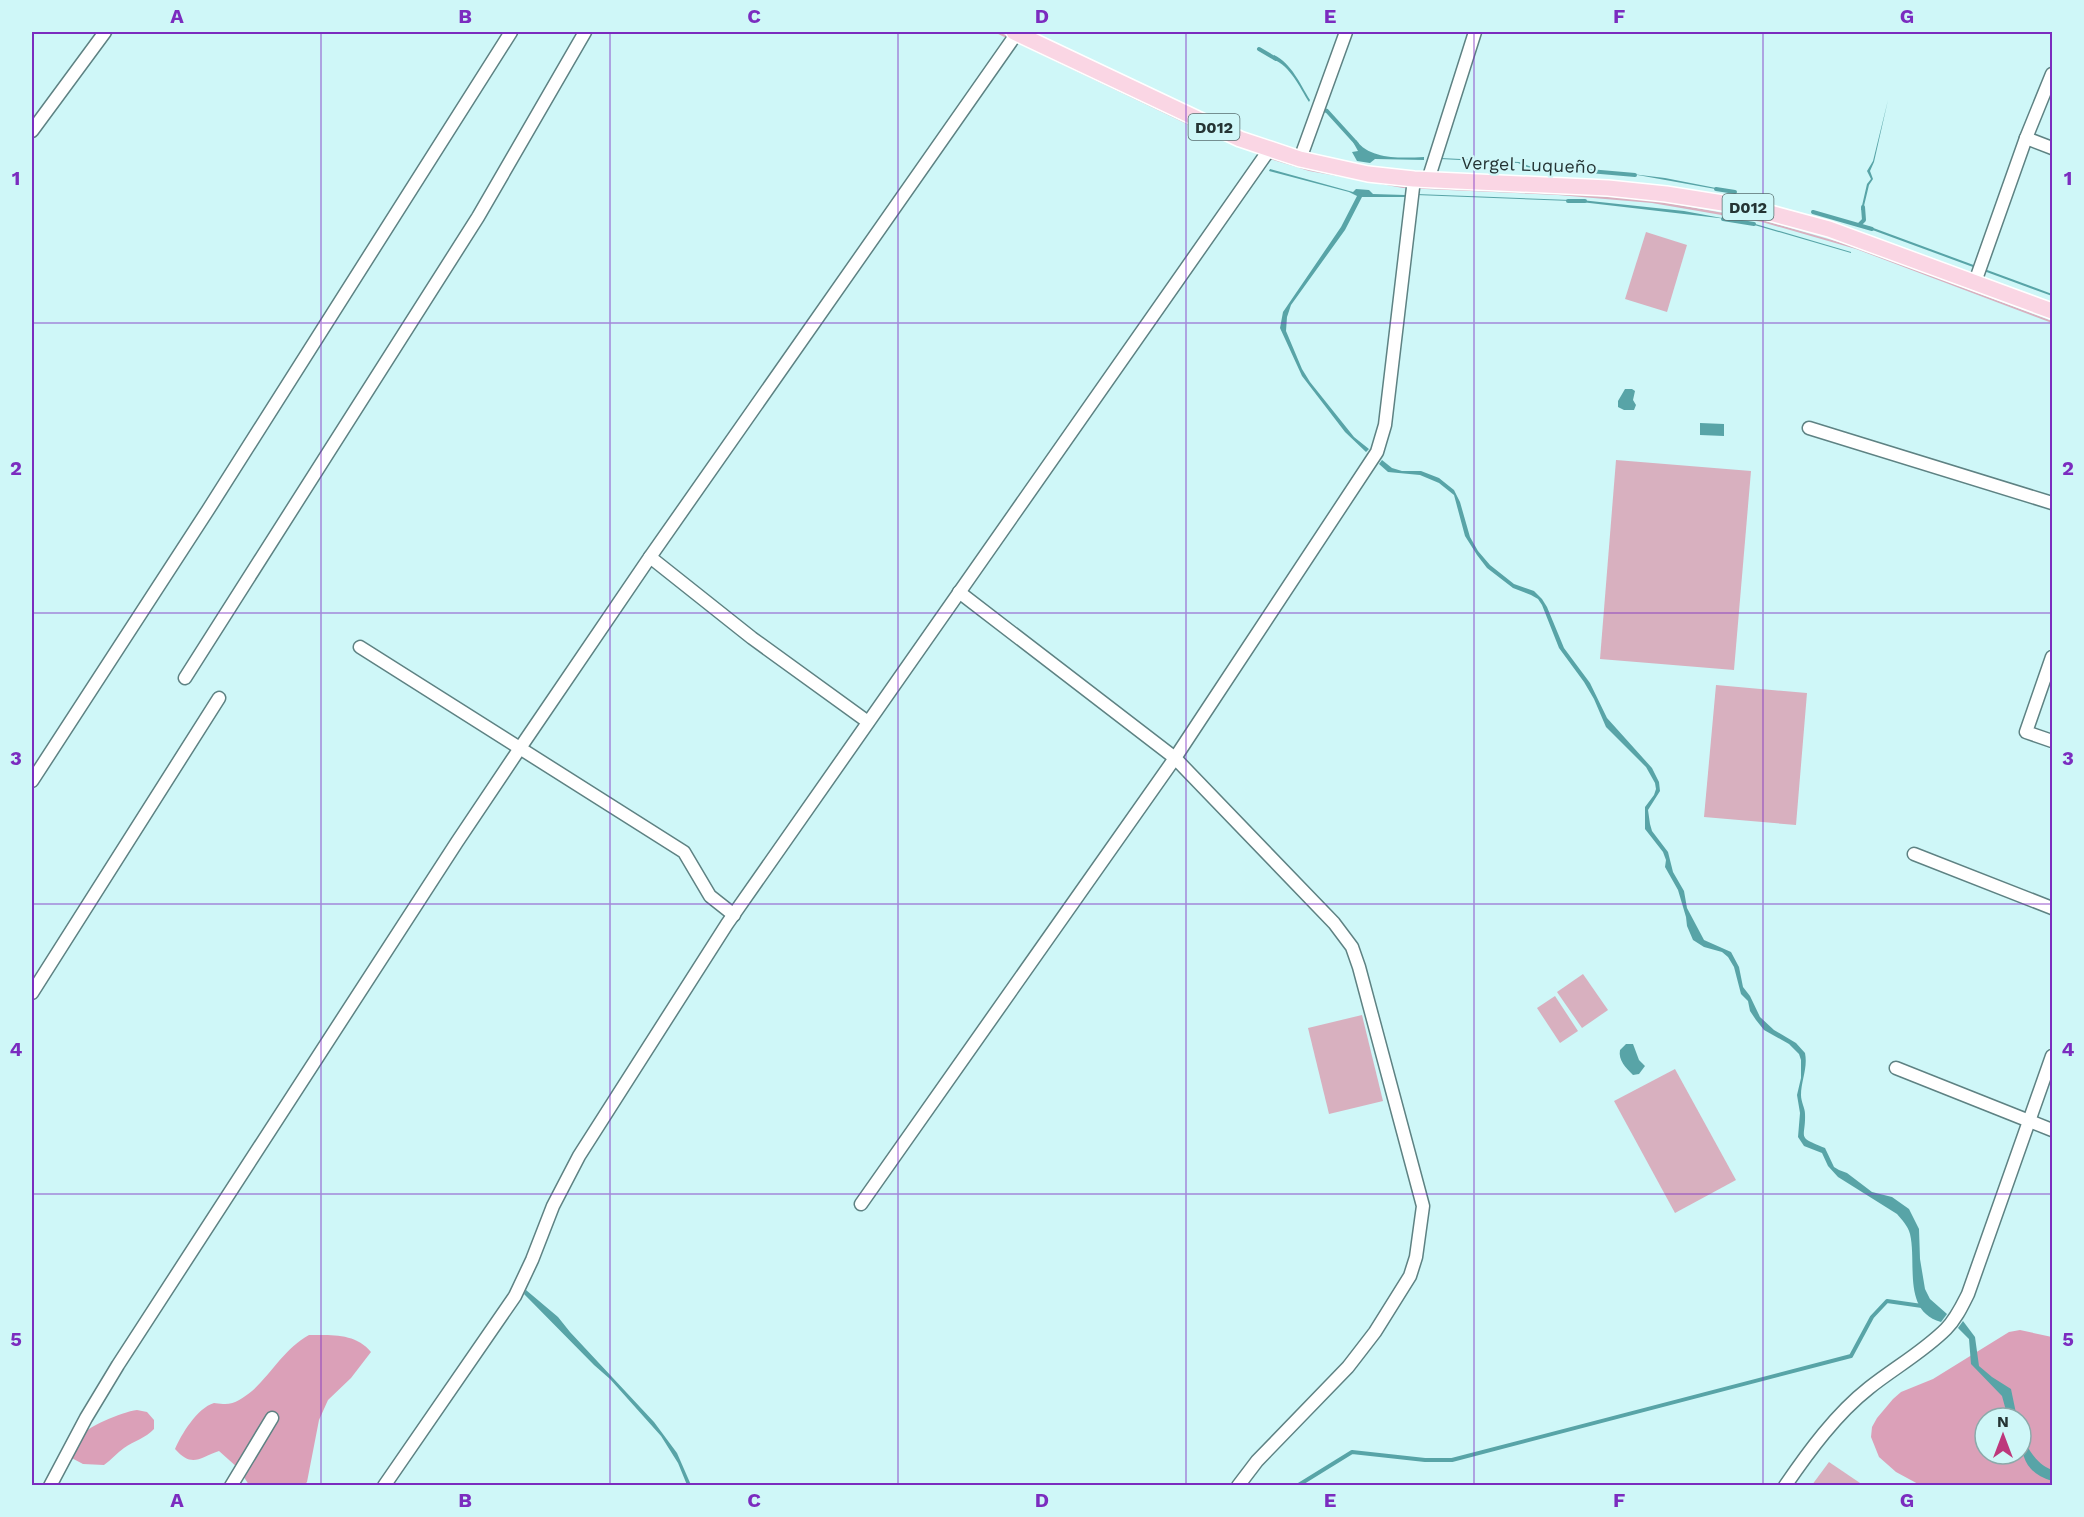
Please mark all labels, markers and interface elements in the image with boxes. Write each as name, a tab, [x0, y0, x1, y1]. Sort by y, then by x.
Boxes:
text: A	[170, 4, 184, 28]
text: B	[458, 4, 472, 28]
text: C	[747, 4, 761, 28]
text: D	[1035, 4, 1049, 28]
text: E	[1324, 4, 1336, 28]
text: F	[1613, 4, 1625, 28]
text: G	[1900, 4, 1914, 28]
road number: D012	[1188, 114, 1240, 140]
street label: Vergel Luqueño	[1461, 152, 1597, 177]
text: 1	[12, 166, 20, 190]
text: 1	[2064, 166, 2072, 190]
road number: D012	[1722, 194, 1774, 220]
text: 2	[10, 456, 22, 480]
text: 2	[2062, 456, 2074, 480]
text: 3	[10, 746, 22, 770]
text: 3	[2062, 746, 2074, 770]
text: 4	[10, 1037, 23, 1061]
text: 4	[2062, 1037, 2075, 1061]
text: 5	[10, 1327, 22, 1351]
text: 5	[2062, 1327, 2074, 1351]
north arrow	[1973, 1406, 2033, 1466]
text: N	[1997, 1412, 2009, 1431]
text: A	[170, 1488, 184, 1512]
text: B	[458, 1488, 472, 1512]
text: C	[747, 1488, 761, 1512]
text: D	[1035, 1488, 1049, 1512]
text: E	[1324, 1488, 1336, 1512]
text: F	[1613, 1488, 1625, 1512]
text: G	[1900, 1488, 1914, 1512]

